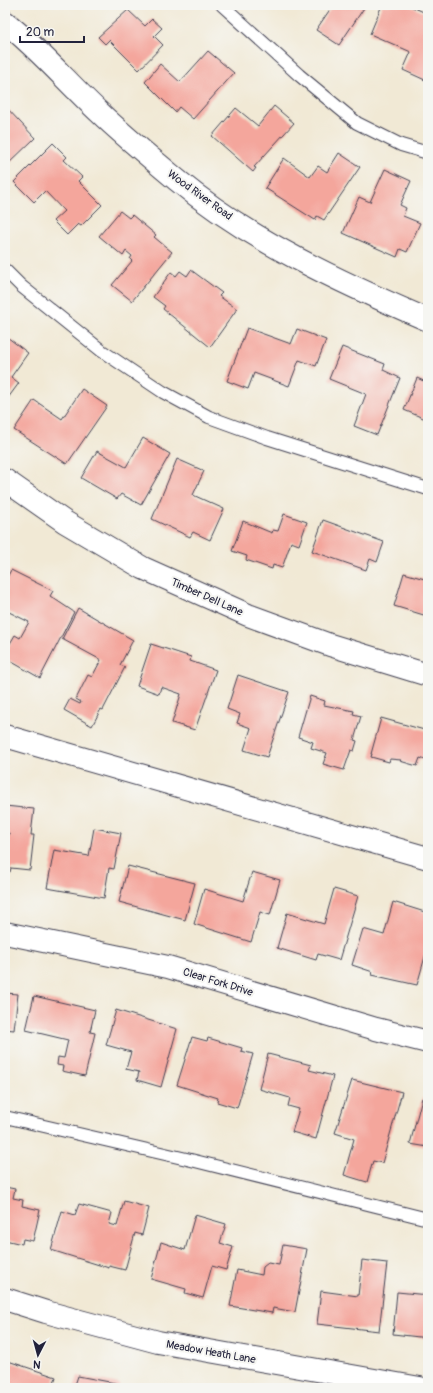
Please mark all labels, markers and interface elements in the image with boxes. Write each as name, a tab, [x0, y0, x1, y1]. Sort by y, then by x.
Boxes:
scale bar	[20, 18, 84, 44]
text: 20 m	[26, 25, 55, 40]
street label: Wood River Road	[165, 167, 235, 223]
street label: Timber Dell Lane	[169, 575, 245, 619]
street label: Clear Fork Drive	[181, 965, 255, 999]
north arrow	[18, 1335, 58, 1375]
street label: Meadow Heath Lane	[165, 1338, 257, 1366]
text: N	[32, 1358, 41, 1371]

